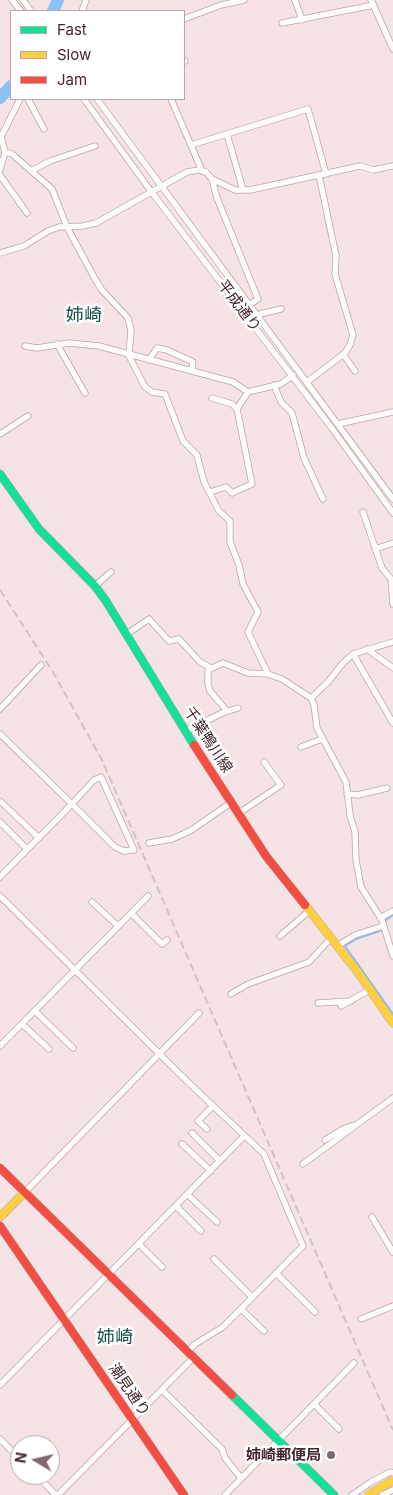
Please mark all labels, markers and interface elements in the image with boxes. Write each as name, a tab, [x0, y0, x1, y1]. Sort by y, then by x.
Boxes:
legend	[10, 10, 185, 100]
text: Fast	[57, 20, 87, 39]
text: Slow	[57, 45, 91, 64]
text: Jam	[57, 70, 87, 89]
street label: 平成通り	[214, 277, 264, 335]
district label: 姉崎	[66, 305, 102, 327]
street label: 千葉鴨川線	[180, 704, 236, 776]
district label: 姉崎	[97, 1327, 133, 1349]
street label: 潮見通り	[105, 1360, 153, 1420]
north arrow	[10, 1435, 60, 1485]
place label: 姉崎郵便局	[246, 1446, 321, 1464]
marker: 姉崎郵便局	[325, 1449, 337, 1461]
text: N	[11, 1451, 30, 1464]

